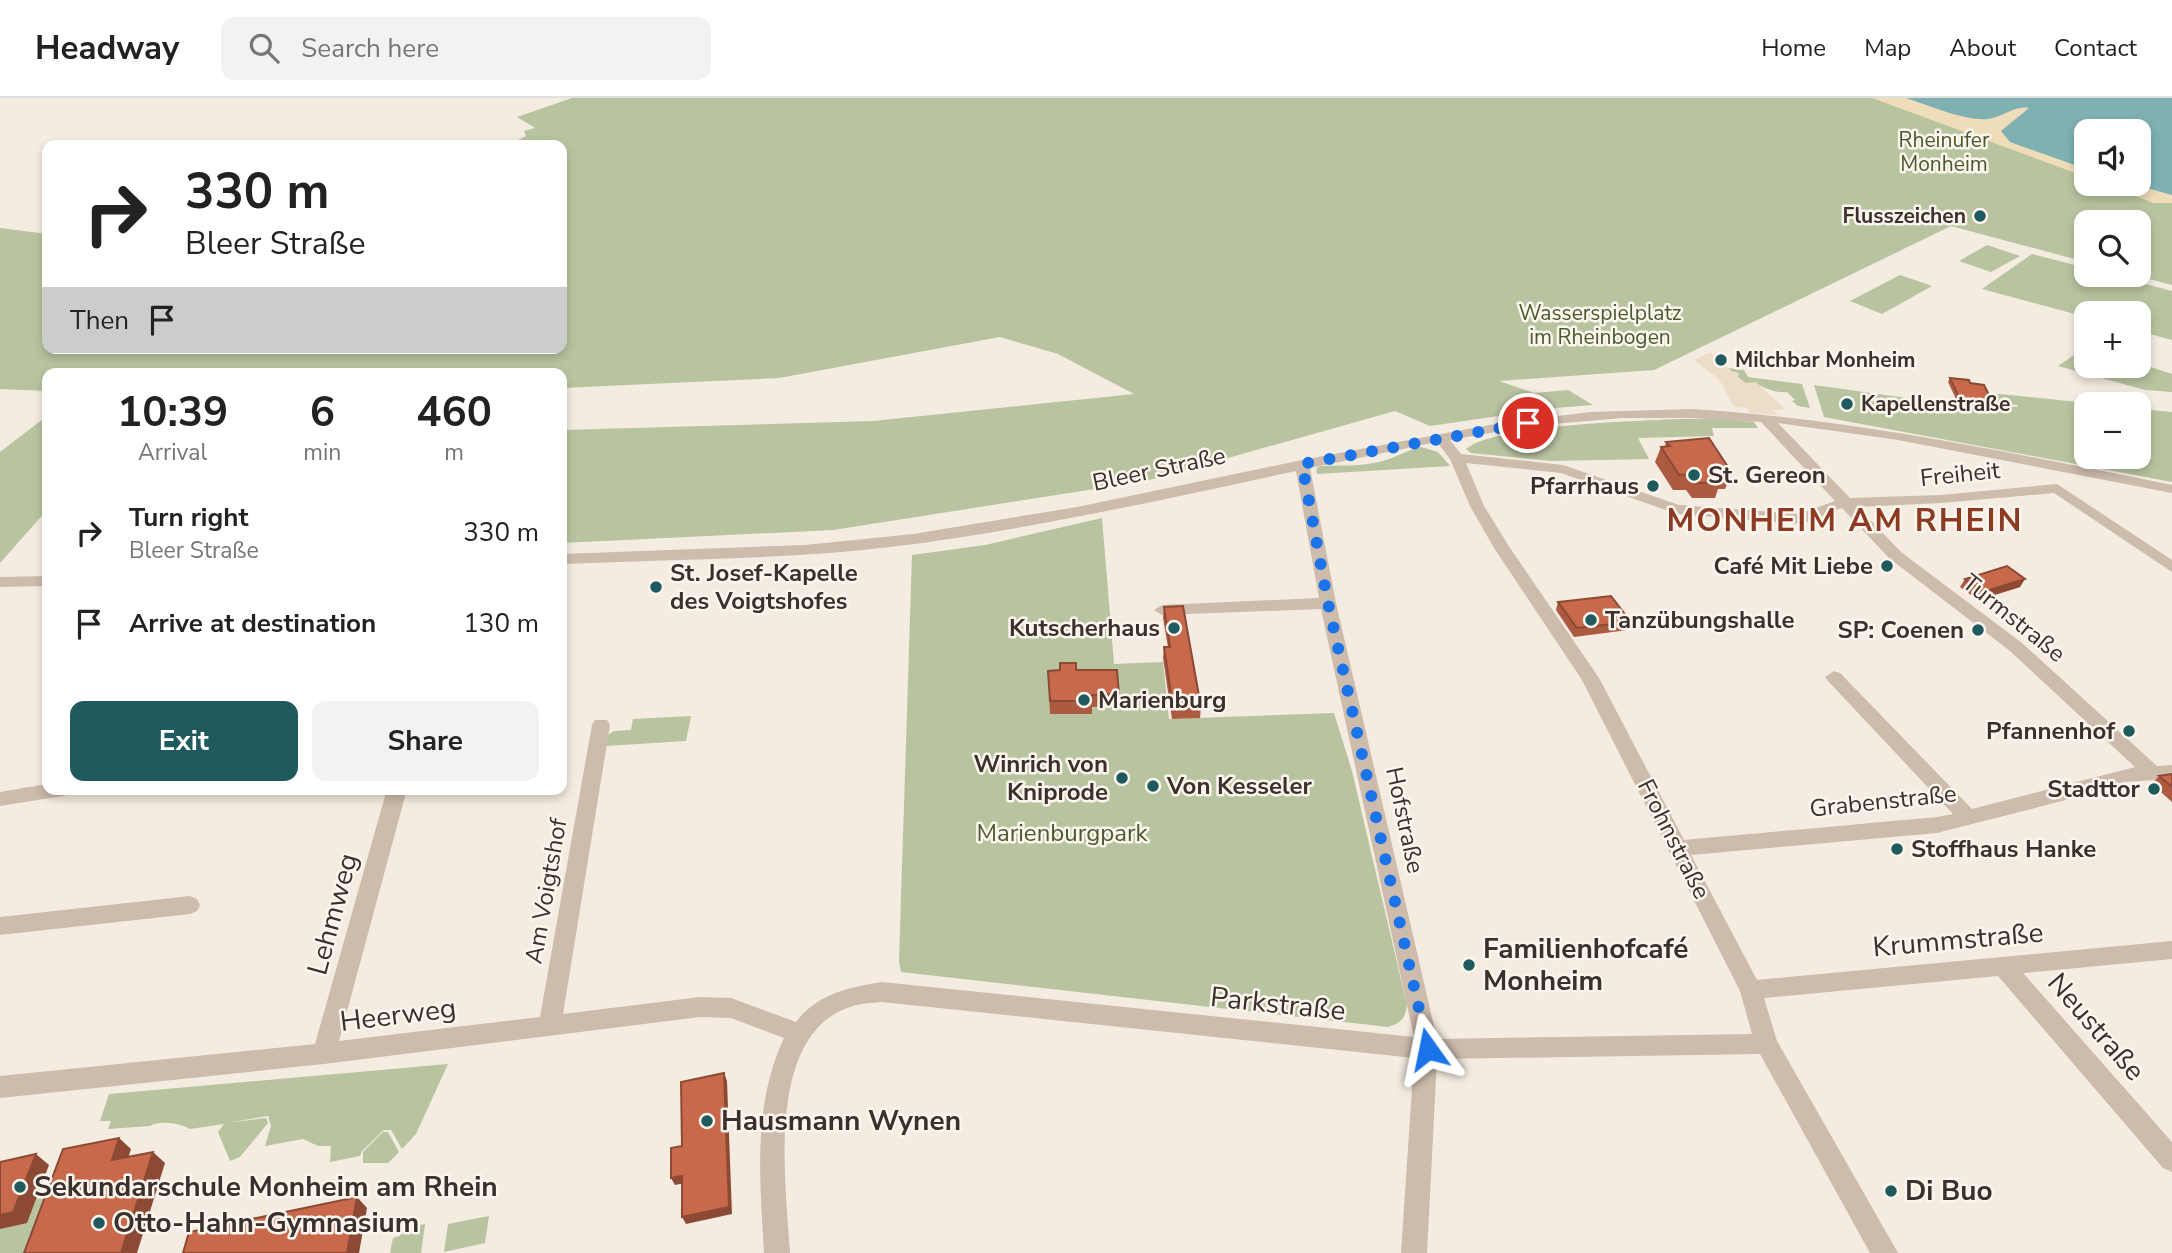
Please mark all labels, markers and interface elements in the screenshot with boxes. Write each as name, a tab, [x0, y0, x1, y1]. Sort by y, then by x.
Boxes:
search box	[221, 17, 711, 80]
text: Headway	[35, 26, 179, 71]
icon: search	[245, 29, 283, 67]
text: Search here	[301, 31, 439, 66]
text: Home	[1761, 32, 1826, 64]
text: Map	[1864, 32, 1911, 64]
text: About	[1949, 32, 2016, 64]
text: Contact	[2054, 32, 2137, 64]
map controls	[2074, 119, 2151, 469]
button: sound	[2074, 119, 2151, 196]
park label: Rheinufer Monheim	[1898, 126, 1990, 178]
text: 330 m	[185, 158, 329, 225]
icon: right	[70, 168, 161, 259]
place label: Flusszeichen	[1843, 202, 1966, 230]
marker: Flusszeichen	[1972, 208, 1988, 224]
button: search	[2074, 210, 2151, 287]
text: Bleer Straße	[185, 222, 365, 265]
park label: Wasserspielplatz im Rheinbogen	[1518, 299, 1682, 351]
icon: arrive	[143, 301, 181, 339]
button: +	[2074, 301, 2151, 378]
text: Then	[70, 303, 129, 338]
place label: Milchbar Monheim	[1735, 346, 1915, 374]
marker: Milchbar Monheim	[1713, 352, 1729, 368]
text: 10:39	[117, 384, 228, 441]
text: 6	[310, 384, 335, 441]
text: 460	[416, 384, 492, 441]
place label: Kapellenstraße	[1861, 390, 2010, 418]
button: −	[2074, 392, 2151, 469]
pin	[1498, 393, 1558, 453]
marker: Kapellenstraße	[1839, 396, 1855, 412]
icon: arrive	[1509, 404, 1547, 442]
text: Arrival	[138, 437, 207, 468]
text: min	[303, 437, 341, 468]
text: m	[444, 437, 464, 468]
street label: Bleer Straße	[1089, 439, 1229, 499]
street label: Freiheit	[1919, 454, 2002, 494]
place label: St. Gereon	[1708, 459, 1826, 491]
marker: St. Gereon	[1686, 467, 1702, 483]
place label: Pfarrhaus	[1530, 470, 1639, 502]
marker: Pfarrhaus	[1645, 478, 1661, 494]
district label: MONHEIM AM RHEIN	[1666, 499, 2024, 542]
text: Turn right	[129, 500, 248, 535]
icon: right	[70, 514, 108, 552]
text: 330 m	[463, 515, 539, 550]
text: Bleer Straße	[129, 535, 259, 566]
place label: Café Mit Liebe	[1713, 550, 1873, 582]
place label: St. Josef-Kapelle des Voigtshofes	[670, 557, 858, 617]
marker: Café Mit Liebe	[1879, 558, 1895, 574]
street label: Turmstraße	[1956, 567, 2072, 669]
marker: St. Josef-Kapelle des Voigtshofes	[648, 579, 664, 595]
place label: Tanzübungshalle	[1605, 604, 1794, 636]
icon: arrive	[70, 605, 108, 643]
text: Arrive at destination	[129, 606, 376, 641]
text: 130 m	[463, 606, 539, 641]
place label: Kutscherhaus	[1009, 612, 1160, 644]
marker: Tanzübungshalle	[1583, 612, 1599, 628]
place label: SP: Coenen	[1838, 614, 1964, 646]
marker: Kutscherhaus	[1166, 620, 1182, 636]
marker: SP: Coenen	[1970, 622, 1986, 638]
place label: Marienburg	[1098, 684, 1227, 716]
marker: Marienburg	[1076, 692, 1092, 708]
button: Exit	[70, 701, 298, 781]
button: Share	[312, 701, 539, 781]
place label: Pfannenhof	[1986, 715, 2116, 747]
marker: Pfannenhof	[2121, 723, 2137, 739]
place label: Winrich von Kniprode	[973, 748, 1108, 808]
street label: Hofstraße	[1378, 764, 1432, 876]
marker: Winrich von Kniprode	[1114, 770, 1130, 786]
place label: Von Kesseler	[1166, 770, 1313, 802]
place label: Stadttor	[2047, 773, 2141, 805]
street label: Frohnstraße	[1630, 774, 1718, 904]
street label: Grabenstraße	[1808, 777, 1958, 825]
marker: Von Kesseler	[1145, 778, 1161, 794]
marker: Stadttor	[2146, 781, 2162, 797]
street label: Am Voigtshof	[517, 815, 575, 966]
park label: Marienburgpark	[976, 817, 1149, 849]
place label: Stoffhaus Hanke	[1911, 833, 2096, 865]
marker: Stoffhaus Hanke	[1889, 841, 1905, 857]
street label: Lehmweg	[299, 849, 367, 979]
street label: Krummstraße	[1871, 914, 2045, 966]
place label: Familienhofcafé Monheim	[1483, 930, 1688, 1000]
marker: Familienhofcafé Monheim	[1461, 957, 1477, 973]
street label: Neustraße	[2039, 965, 2153, 1089]
street label: Parkstraße	[1209, 978, 1347, 1030]
street label: Heerweg	[338, 989, 458, 1041]
position arrow	[1391, 1012, 1465, 1086]
place label: Hausmann Wynen	[721, 1102, 961, 1140]
marker: Hausmann Wynen	[699, 1113, 715, 1129]
place label: Sekundarschule Monheim am Rhein	[34, 1168, 498, 1206]
place label: Di Buo	[1905, 1172, 1993, 1210]
marker: Sekundarschule Monheim am Rhein	[12, 1179, 28, 1195]
marker: Di Buo	[1883, 1183, 1899, 1199]
place label: Otto-Hahn-Gymnasium	[113, 1204, 419, 1242]
marker: Otto-Hahn-Gymnasium	[91, 1215, 107, 1231]

